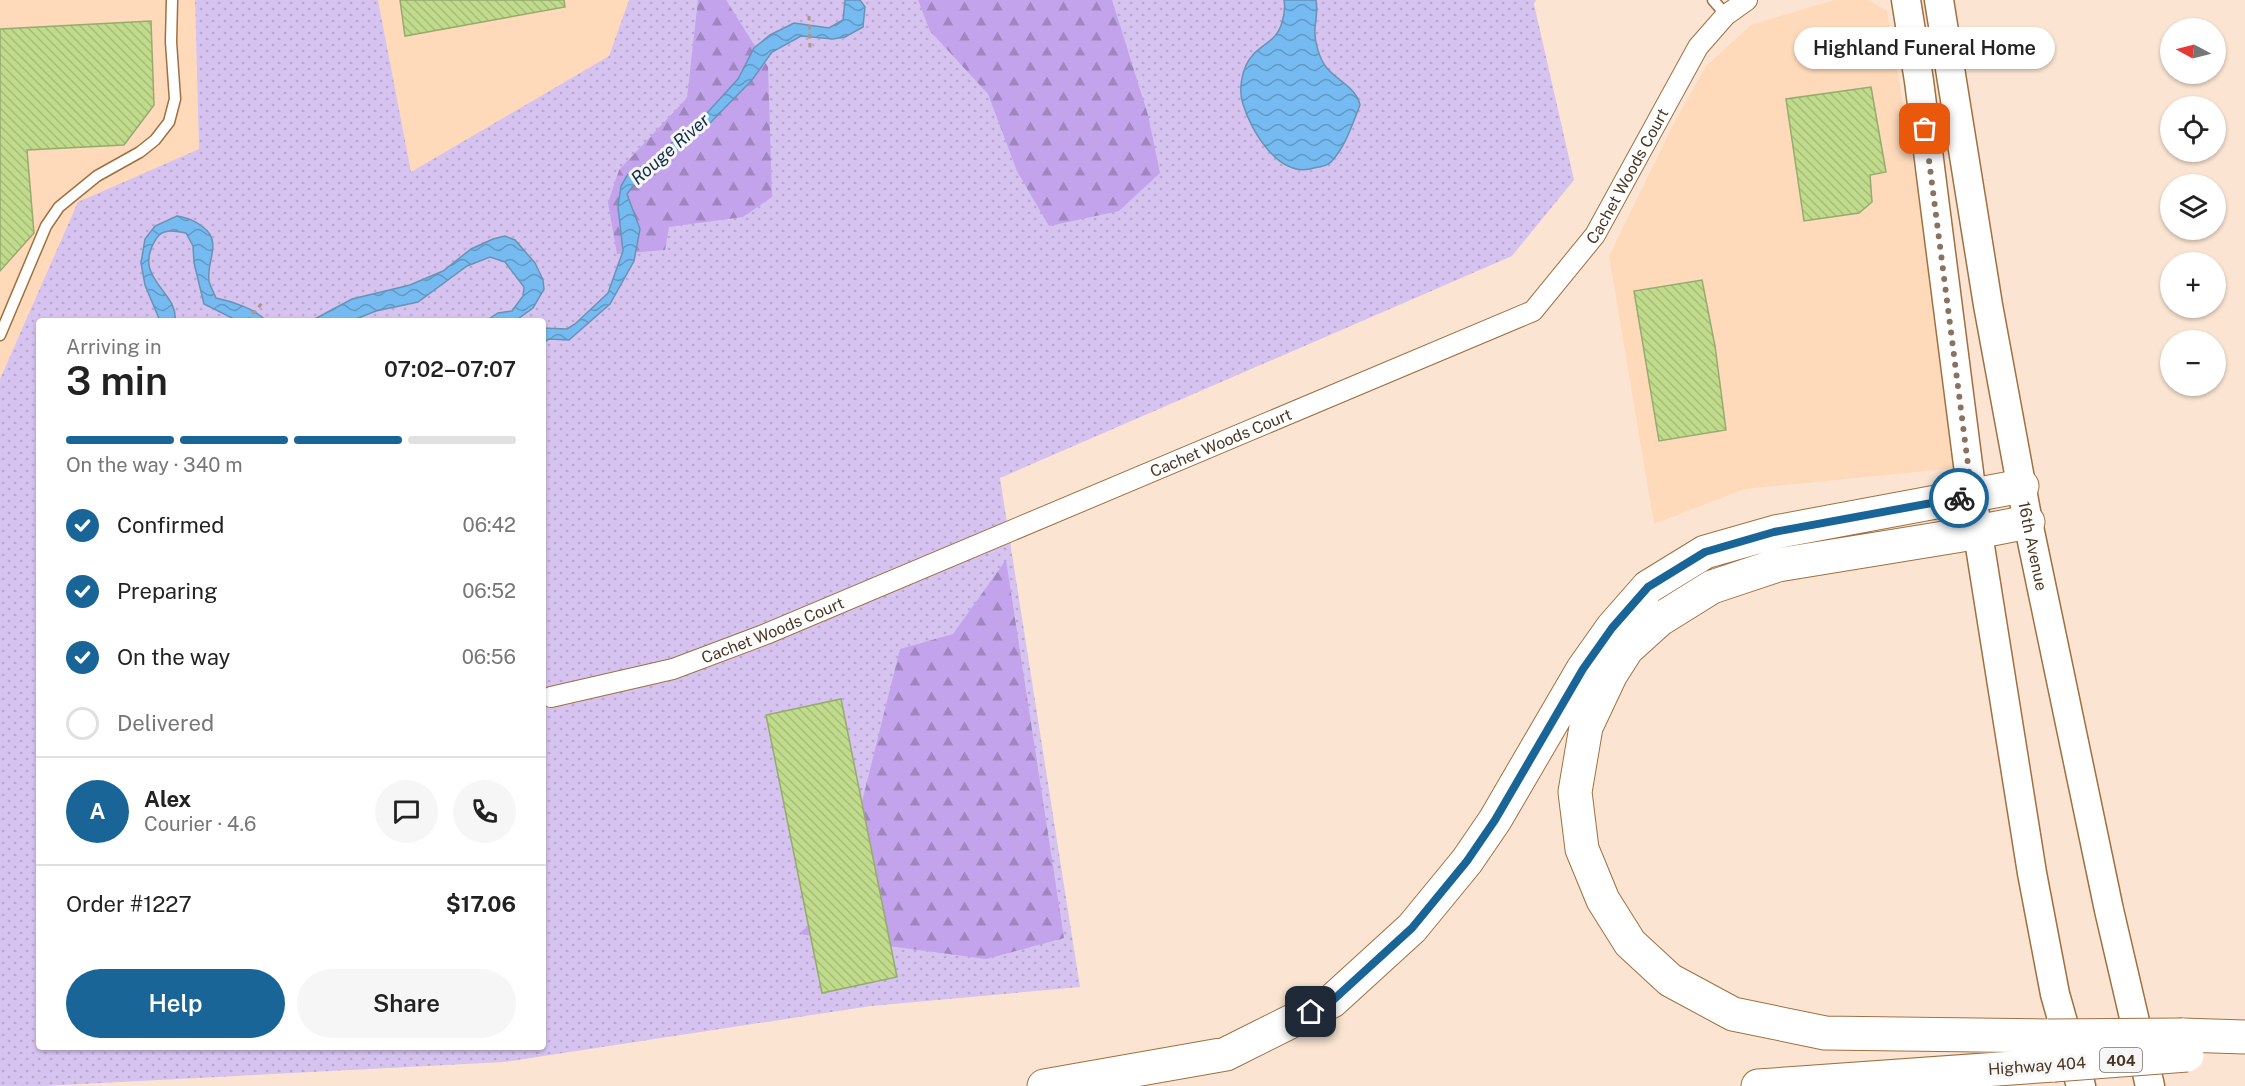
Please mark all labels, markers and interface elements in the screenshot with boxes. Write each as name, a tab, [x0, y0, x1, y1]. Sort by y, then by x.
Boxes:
north arrow	[2160, 18, 2226, 84]
map controls	[2160, 18, 2226, 396]
callout: Highland Funeral Home	[1794, 27, 2056, 69]
text: Highland Funeral Home	[1813, 36, 2036, 60]
button: locate	[2160, 96, 2226, 162]
pin	[1899, 103, 1950, 154]
street label: Cachet Woods Court	[1582, 105, 1672, 248]
water label: Rouge River	[627, 109, 714, 189]
icon: bag	[1908, 112, 1941, 145]
button: layers	[2160, 174, 2226, 240]
button: +	[2160, 252, 2226, 318]
button: −	[2160, 330, 2226, 396]
text: Arriving in	[66, 335, 161, 359]
text: 07:02–07:07	[384, 356, 516, 382]
text: 3 min	[66, 358, 168, 404]
street label: Cachet Woods Court	[1147, 404, 1294, 481]
text: On the way · 340 m	[66, 453, 243, 477]
courier	[1929, 468, 1989, 528]
icon: bike	[1943, 482, 1976, 515]
street label: 16th Avenue	[2015, 500, 2052, 592]
icon: check	[66, 509, 99, 542]
text: Confirmed	[117, 512, 224, 538]
text: 06:42	[463, 513, 516, 537]
icon: check	[66, 575, 99, 608]
text: Preparing	[117, 578, 218, 604]
text: 06:52	[462, 579, 516, 603]
street label: Cachet Woods Court	[699, 593, 847, 667]
icon: check	[66, 641, 99, 674]
text: On the way	[117, 644, 230, 670]
text: 06:56	[462, 645, 516, 669]
text: Delivered	[117, 710, 214, 736]
button: chat	[375, 780, 438, 843]
button: phone	[453, 780, 516, 843]
text: Alex	[144, 786, 191, 812]
text: A	[90, 798, 105, 824]
text: Courier · 4.6	[144, 812, 256, 836]
text: Order #1227	[66, 891, 192, 917]
text: $17.06	[446, 891, 516, 917]
button: Help	[66, 969, 285, 1038]
button: Share	[297, 969, 516, 1038]
pin	[1285, 986, 1336, 1037]
icon: home	[1294, 995, 1327, 1028]
road number: 404	[2100, 1048, 2142, 1072]
street label: Highway 404	[1987, 1053, 2087, 1079]

